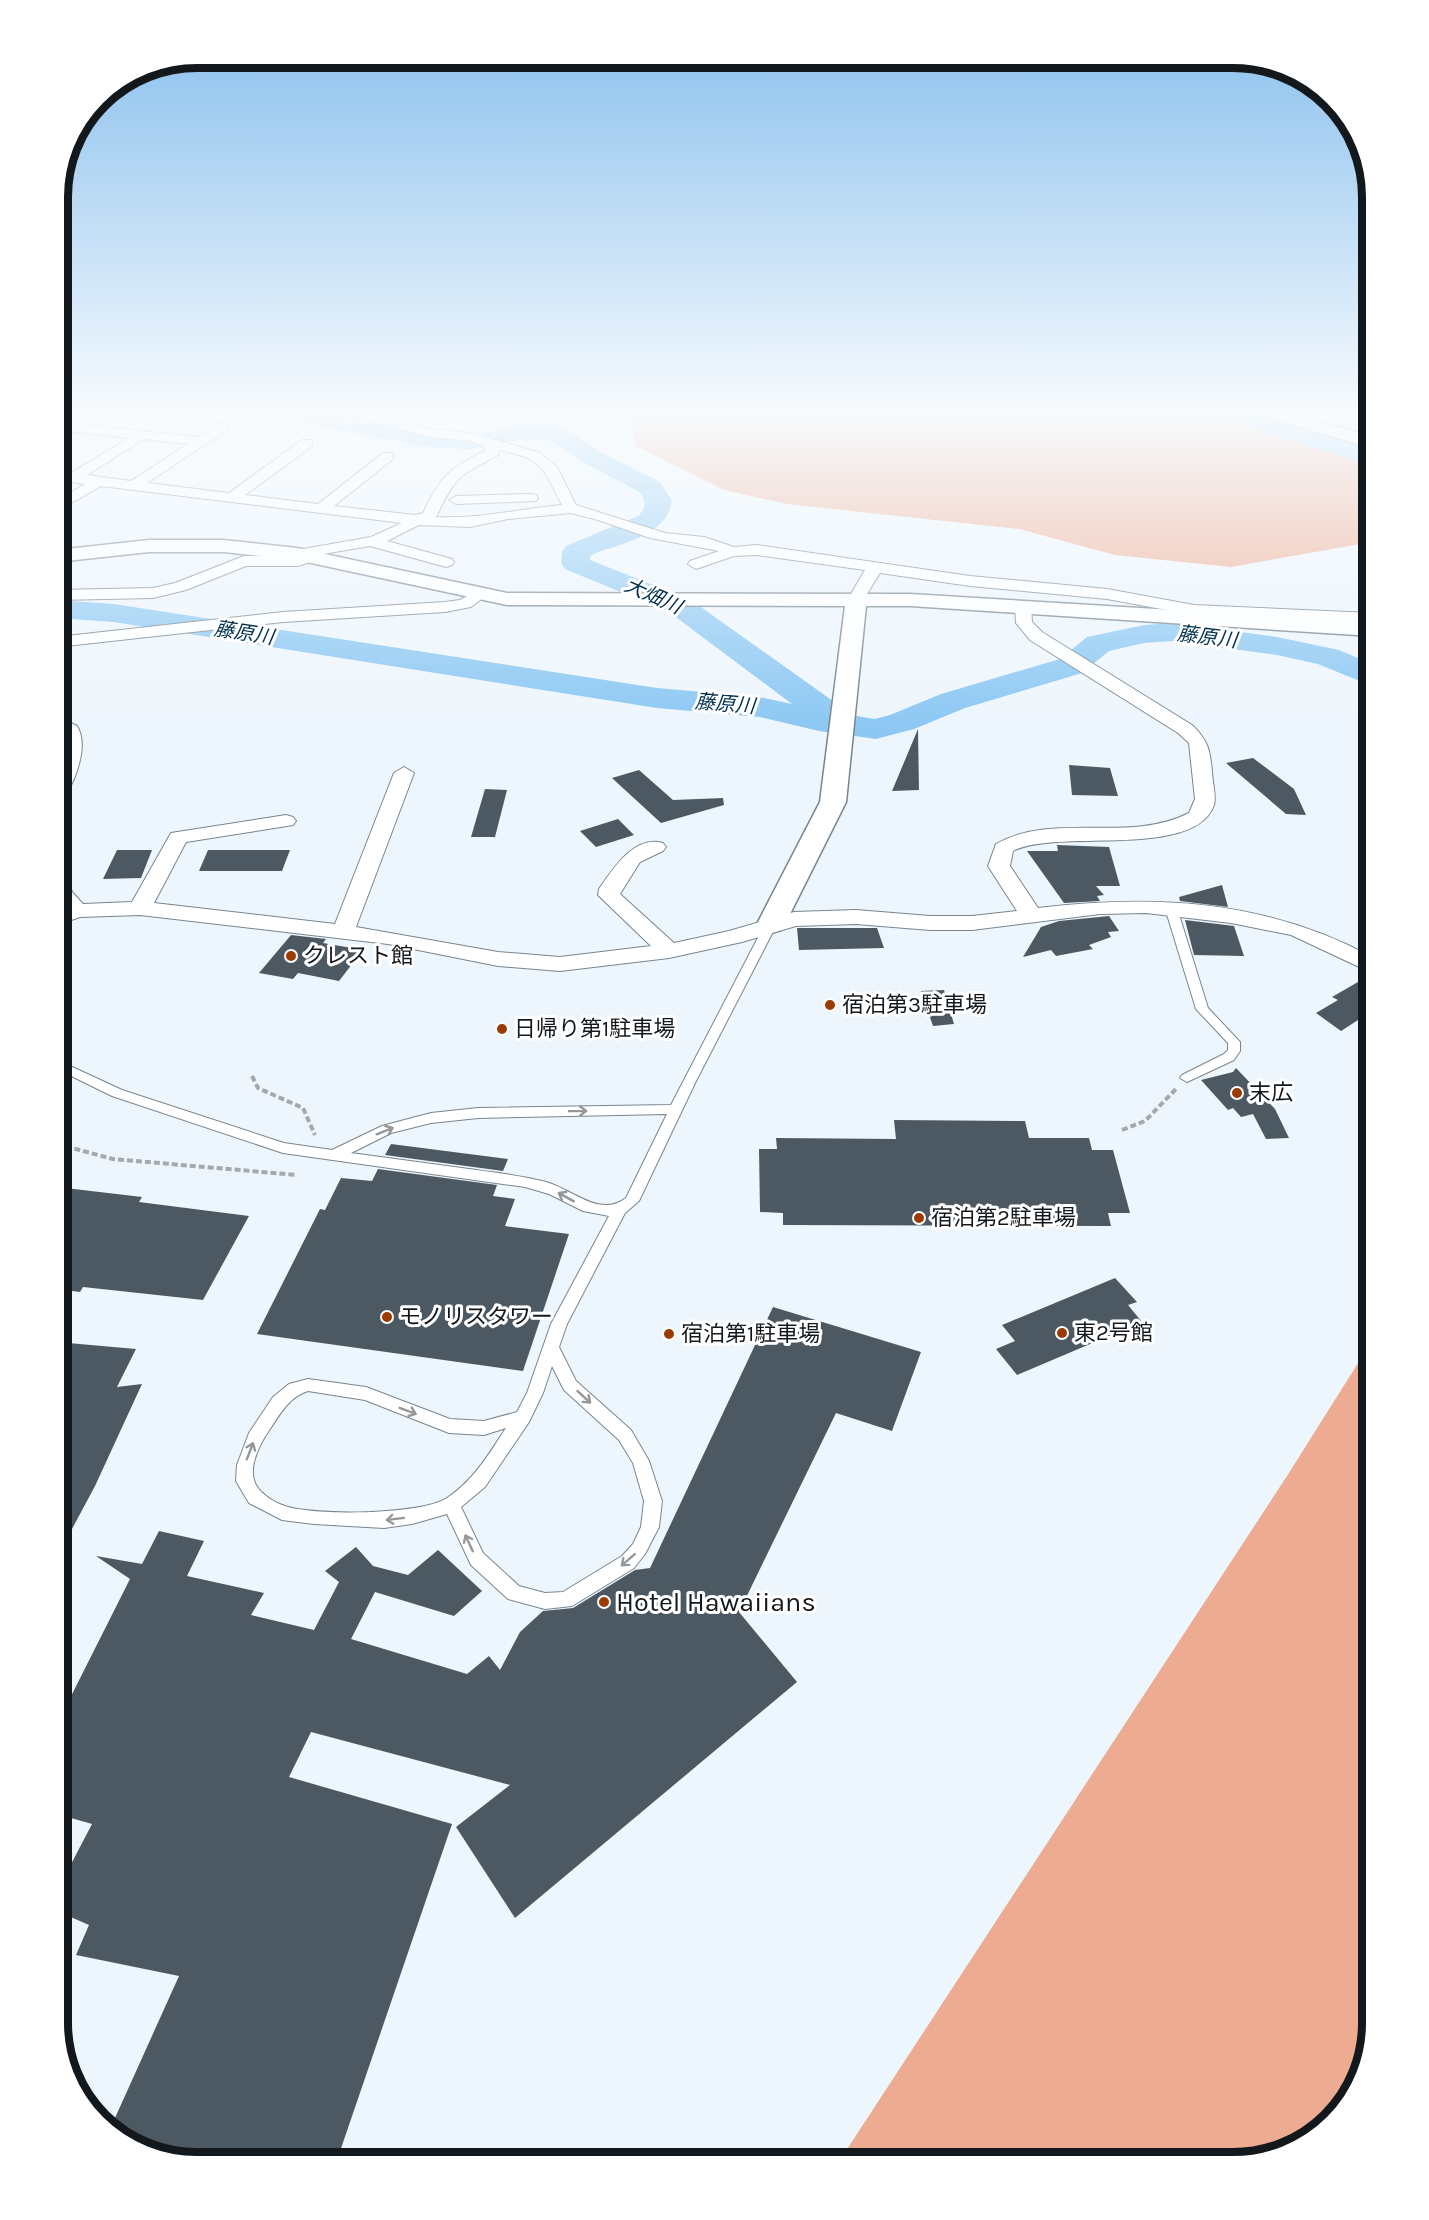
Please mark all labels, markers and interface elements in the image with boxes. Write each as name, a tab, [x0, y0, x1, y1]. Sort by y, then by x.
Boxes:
water label: 大畑川	[621, 573, 687, 620]
water label: 藤原川	[213, 617, 277, 649]
water label: 藤原川	[1176, 622, 1240, 652]
water label: 藤原川	[694, 690, 758, 718]
place label: クレスト館	[303, 943, 413, 969]
marker: クレスト館	[284, 949, 298, 963]
place label: 宿泊第3駐車場	[842, 992, 987, 1018]
marker: 宿泊第3駐車場	[823, 998, 837, 1012]
place label: 日帰り第1駐車場	[514, 1016, 675, 1042]
marker: 日帰り第1駐車場	[495, 1022, 509, 1036]
place label: 末広	[1249, 1080, 1293, 1106]
marker: 末広	[1230, 1086, 1244, 1100]
one-way arrow	[567, 1105, 587, 1117]
one-way arrow	[375, 1125, 394, 1136]
one-way arrow	[558, 1190, 575, 1202]
place label: 宿泊第2駐車場	[931, 1205, 1076, 1231]
marker: 宿泊第2駐車場	[912, 1211, 926, 1225]
place label: モノリスタワー	[399, 1304, 553, 1330]
marker: モノリスタワー	[380, 1310, 394, 1324]
place label: 東2号館	[1074, 1320, 1153, 1346]
place label: 宿泊第1駐車場	[681, 1321, 820, 1347]
marker: 東2号館	[1055, 1326, 1069, 1340]
marker: 宿泊第1駐車場	[662, 1327, 676, 1341]
one-way arrow	[576, 1390, 591, 1404]
one-way arrow	[398, 1406, 417, 1417]
one-way arrow	[245, 1442, 256, 1461]
one-way arrow	[385, 1514, 405, 1525]
one-way arrow	[463, 1534, 475, 1552]
one-way arrow	[620, 1554, 636, 1567]
place label: Hotel Hawaiians	[616, 1586, 816, 1618]
marker: Hotel Hawaiians	[597, 1595, 611, 1609]

